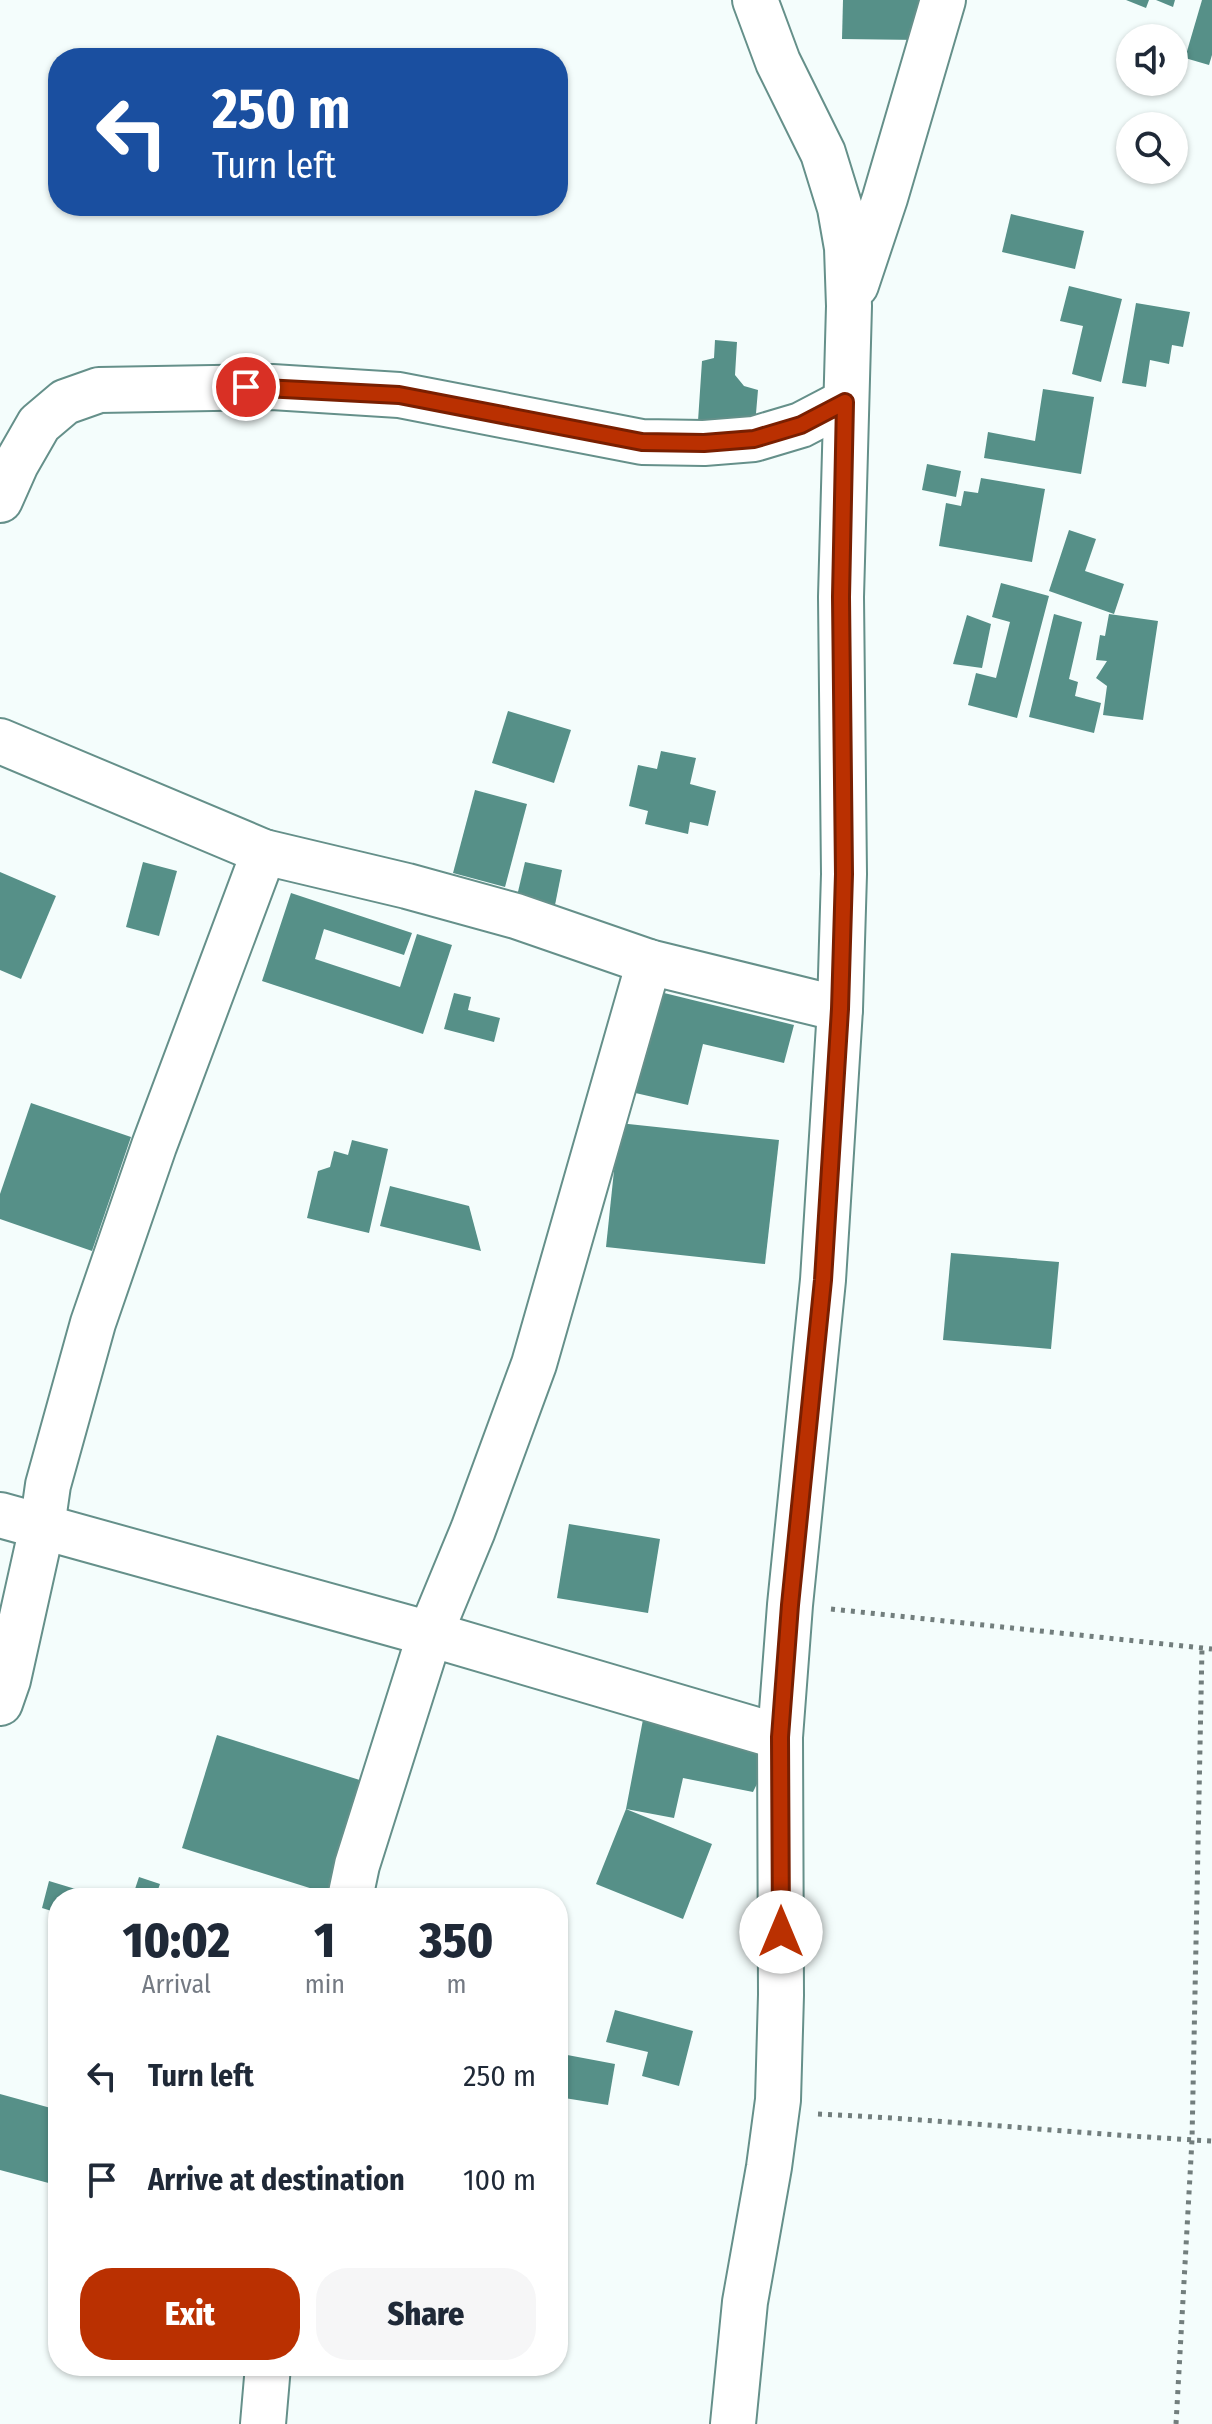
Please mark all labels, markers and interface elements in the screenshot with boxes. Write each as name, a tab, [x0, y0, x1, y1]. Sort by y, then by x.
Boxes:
map controls	[1116, 24, 1188, 184]
button: sound	[1116, 24, 1188, 96]
text: 250 m	[212, 76, 350, 143]
icon: left	[80, 80, 184, 184]
button: search	[1116, 112, 1188, 184]
text: Turn left	[212, 144, 336, 188]
pin	[212, 353, 280, 421]
icon: arrive	[224, 365, 268, 409]
position arrow	[739, 1890, 823, 1974]
text: 10:02	[123, 1912, 230, 1970]
text: 1	[314, 1912, 335, 1970]
text: 350	[420, 1912, 493, 1970]
text: Arrival	[142, 1969, 211, 2000]
text: min	[305, 1969, 345, 2000]
text: m	[446, 1969, 466, 2000]
icon: left	[80, 2054, 124, 2098]
text: Turn left	[148, 2058, 254, 2094]
text: 250 m	[463, 2058, 536, 2094]
icon: arrive	[80, 2158, 124, 2202]
text: Arrive at destination	[148, 2162, 405, 2198]
text: 100 m	[463, 2162, 536, 2198]
button: Exit	[80, 2268, 300, 2360]
button: Share	[316, 2268, 536, 2360]

